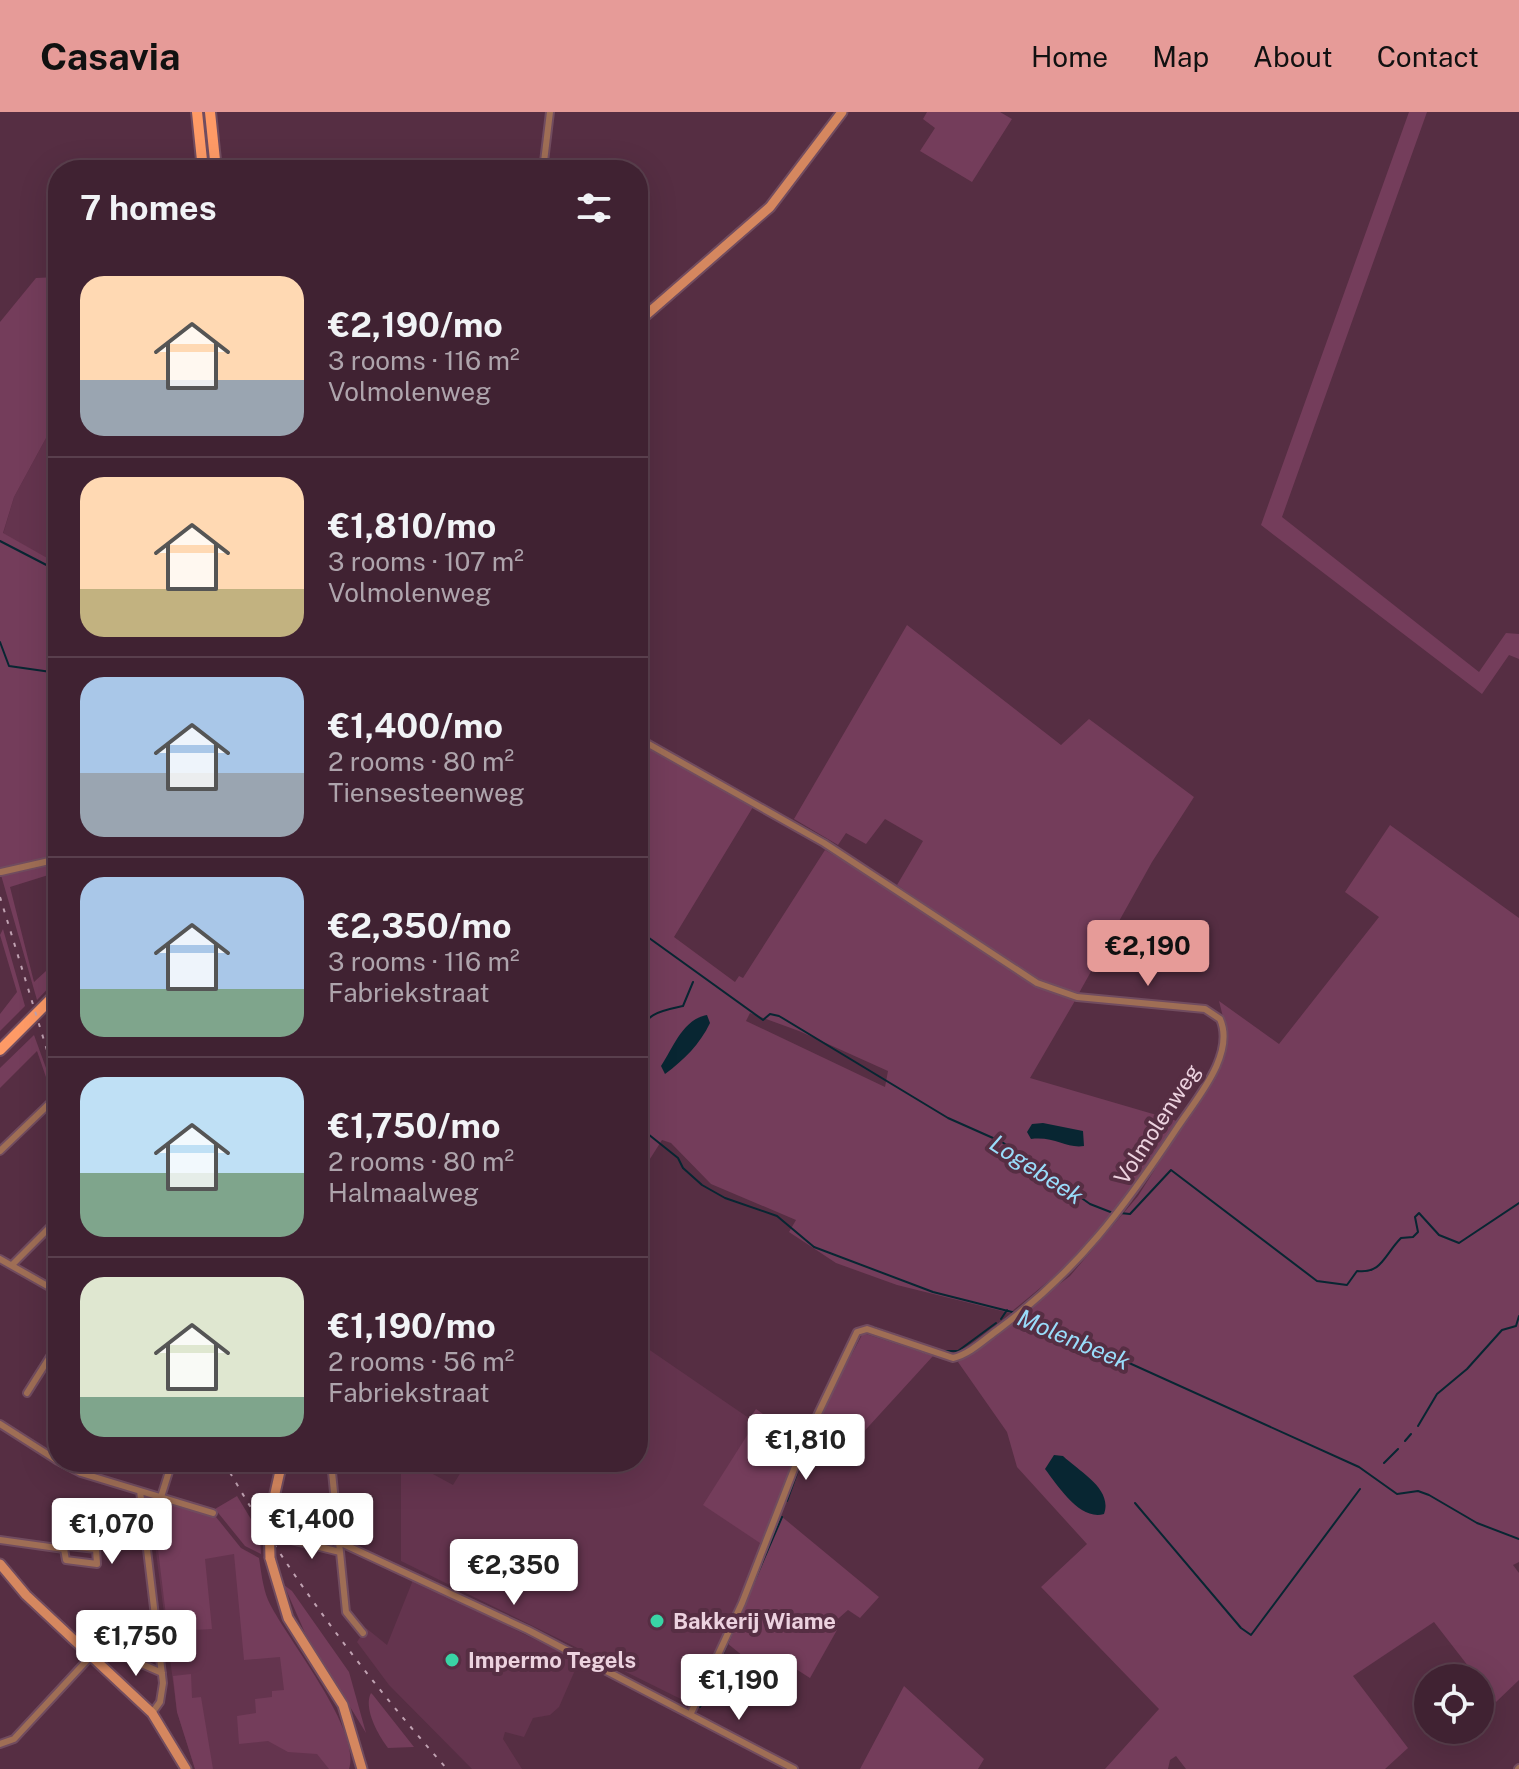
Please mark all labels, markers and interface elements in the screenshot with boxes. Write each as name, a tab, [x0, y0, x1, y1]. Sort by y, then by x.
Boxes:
text: Casavia	[40, 34, 181, 79]
text: Home	[1031, 40, 1108, 73]
text: Map	[1152, 40, 1209, 73]
text: About	[1253, 40, 1333, 73]
text: Contact	[1377, 40, 1479, 73]
icon: filters	[572, 186, 616, 230]
text: 7 homes	[80, 188, 217, 228]
text: €2,190/mo	[328, 305, 503, 345]
icon: home	[144, 308, 240, 404]
text: 3 rooms · 116 m²	[328, 345, 520, 376]
text: Volmolenweg	[328, 376, 491, 407]
text: €1,810/mo	[328, 506, 496, 546]
icon: home	[144, 509, 240, 605]
text: 3 rooms · 107 m²	[328, 546, 524, 577]
text: Volmolenweg	[328, 577, 491, 608]
text: €1,400/mo	[328, 706, 503, 746]
icon: home	[144, 709, 240, 805]
text: 2 rooms · 80 m²	[328, 746, 514, 777]
text: Tiensesteenweg	[328, 777, 525, 808]
text: €2,350/mo	[328, 906, 512, 946]
icon: home	[144, 909, 240, 1005]
pin: €2,190	[1083, 920, 1213, 988]
text: €2,190	[1105, 930, 1191, 961]
text: 3 rooms · 116 m²	[328, 946, 520, 977]
text: Fabriekstraat	[328, 977, 490, 1008]
street label: Volmolenweg	[1108, 1059, 1206, 1189]
text: €1,750/mo	[328, 1106, 500, 1146]
icon: home	[144, 1109, 240, 1205]
water label: Logebeek	[985, 1128, 1089, 1210]
text: 2 rooms · 80 m²	[328, 1146, 514, 1177]
text: Halmaalweg	[328, 1177, 479, 1208]
water label: Molenbeek	[1014, 1303, 1134, 1375]
text: €1,190/mo	[328, 1306, 496, 1346]
icon: home	[144, 1309, 240, 1405]
text: 2 rooms · 56 m²	[328, 1346, 514, 1377]
text: Fabriekstraat	[328, 1377, 490, 1408]
pin: €1,810	[741, 1414, 871, 1482]
text: €1,810	[766, 1424, 846, 1455]
pin: €1,400	[247, 1493, 377, 1561]
pin: €1,070	[47, 1498, 177, 1566]
text: €1,400	[269, 1503, 355, 1534]
text: €1,070	[70, 1508, 154, 1539]
pin: €2,350	[449, 1539, 579, 1607]
text: €2,350	[468, 1549, 560, 1580]
place label: Bakkerij Wiame	[673, 1608, 836, 1634]
pin: €1,750	[71, 1610, 201, 1678]
marker: Bakkerij Wiame	[648, 1612, 666, 1630]
text: €1,750	[94, 1620, 178, 1651]
place label: Impermo Tegels	[468, 1647, 636, 1673]
marker: Impermo Tegels	[443, 1651, 461, 1669]
pin: €1,190	[674, 1654, 804, 1722]
text: €1,190	[699, 1664, 779, 1695]
map controls	[1414, 1664, 1494, 1744]
button: locate	[1414, 1664, 1494, 1744]

